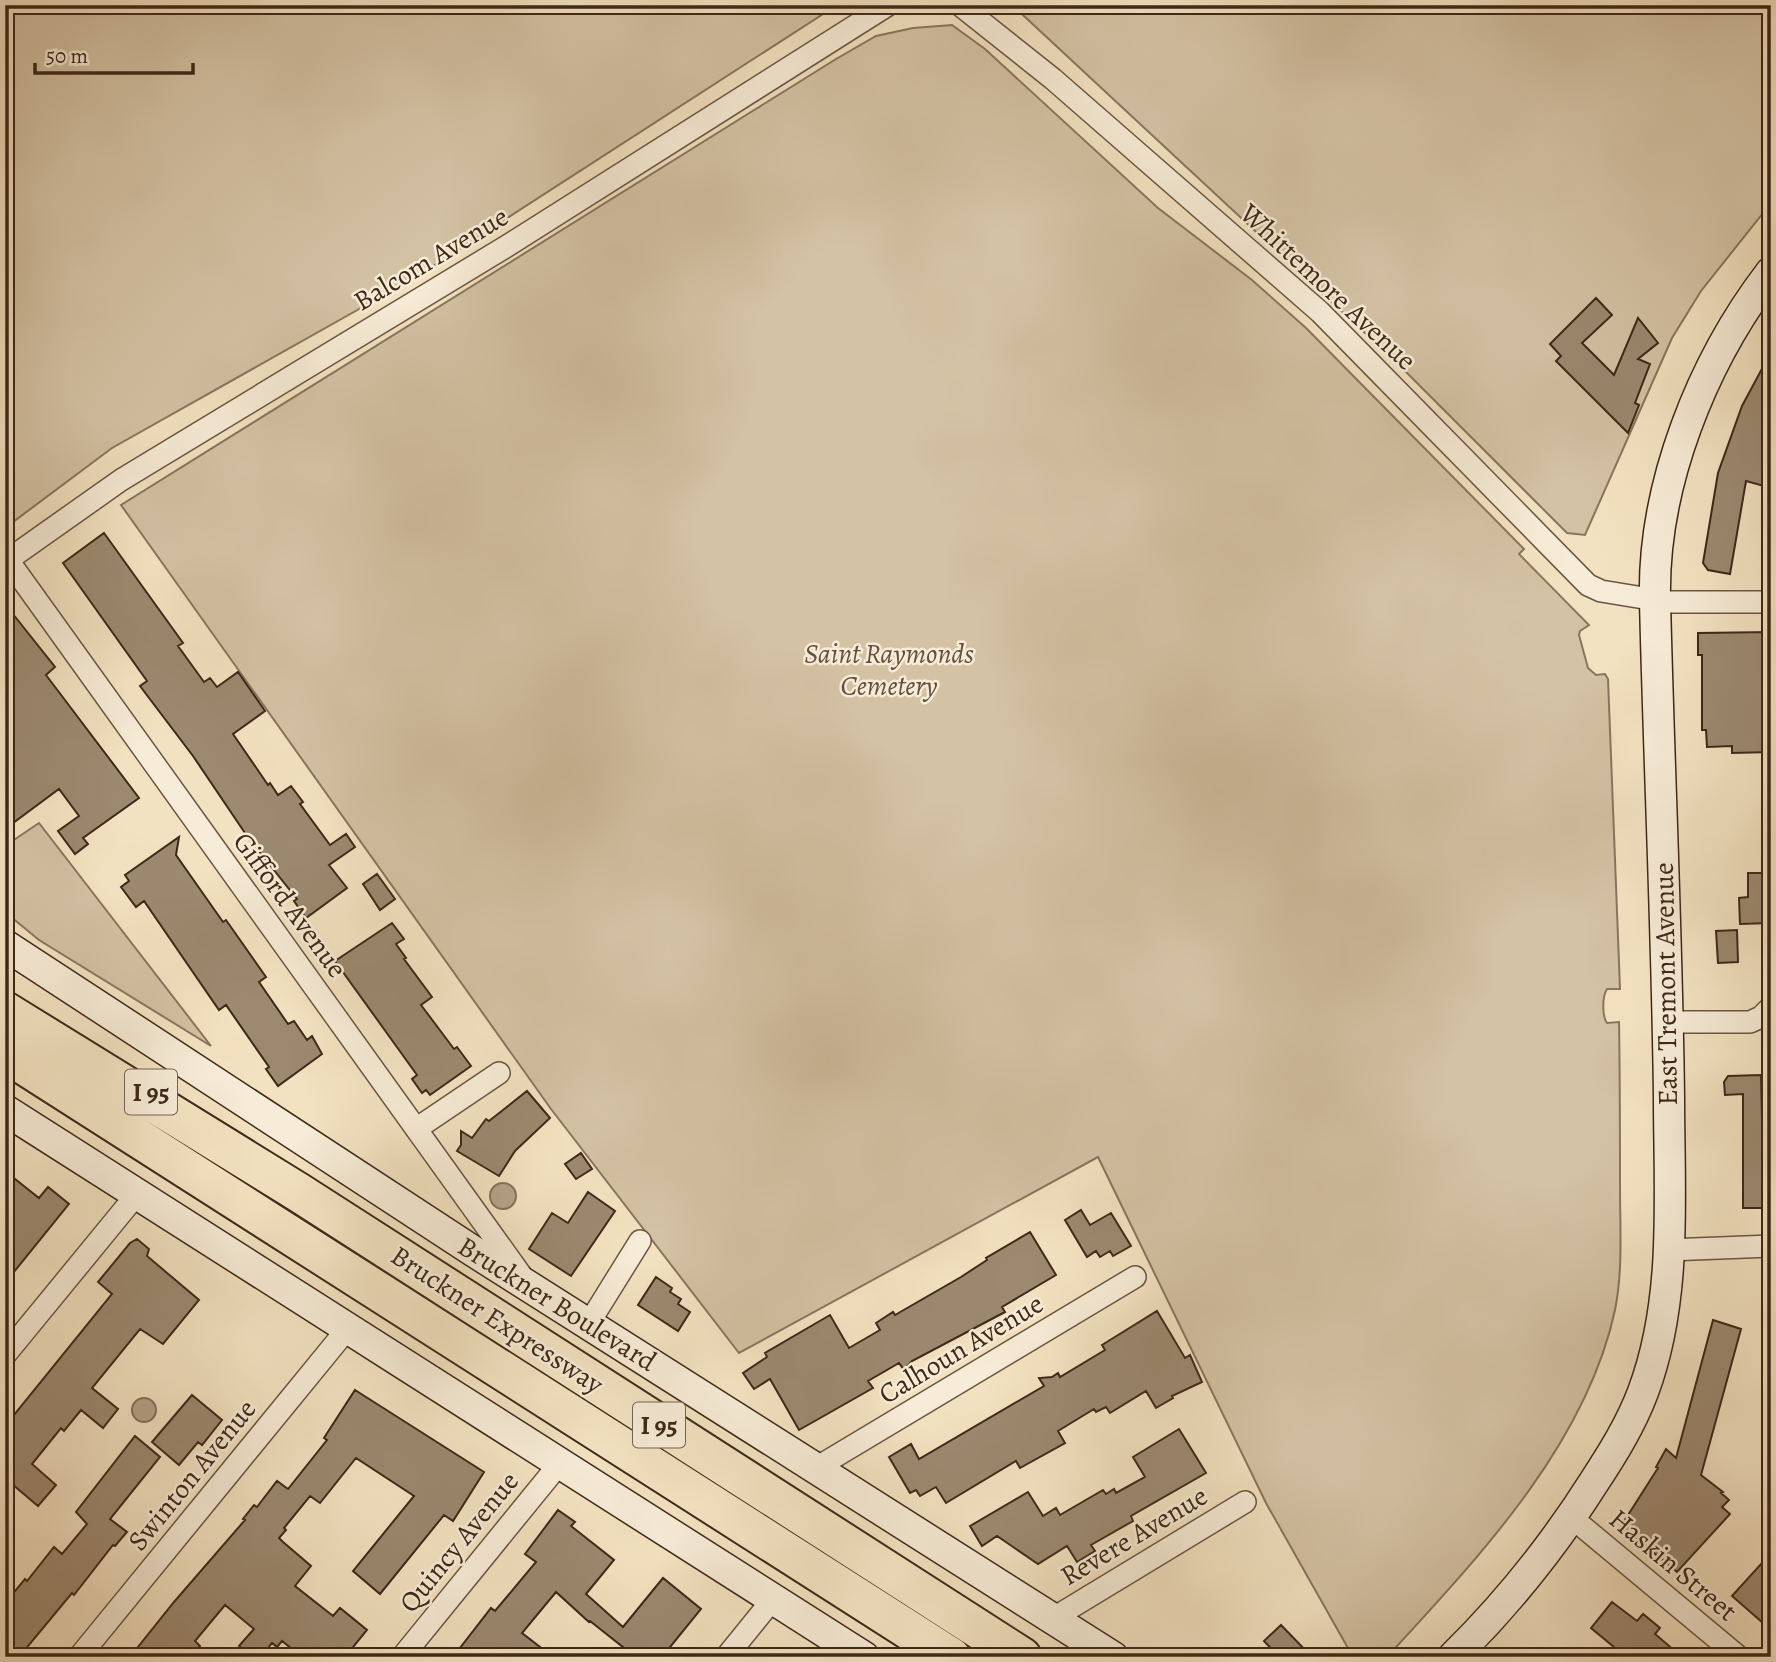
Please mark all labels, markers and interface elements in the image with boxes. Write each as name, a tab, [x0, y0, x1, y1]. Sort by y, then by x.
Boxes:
scale bar	[35, 32, 192, 76]
text: 50 m	[46, 42, 88, 70]
street label: Whittemore Avenue	[1231, 194, 1425, 379]
street label: Balcom Avenue	[347, 198, 515, 320]
park label: Saint Raymonds Cemetery	[804, 635, 974, 705]
street label: Gifford Avenue	[224, 824, 356, 986]
street label: East Tremont Avenue	[1645, 862, 1687, 1106]
road number: I 95	[125, 1070, 177, 1114]
street label: Bruckner Boulevard	[450, 1228, 664, 1381]
street label: Bruckner Expressway	[383, 1237, 611, 1403]
street label: Calhoun Avenue	[872, 1285, 1050, 1413]
street label: Swinton Avenue	[119, 1391, 265, 1559]
road number: I 95	[633, 1402, 685, 1448]
street label: Quincy Avenue	[390, 1464, 528, 1620]
street label: Revere Avenue	[1053, 1477, 1215, 1595]
street label: Haskin Street	[1601, 1500, 1745, 1630]

